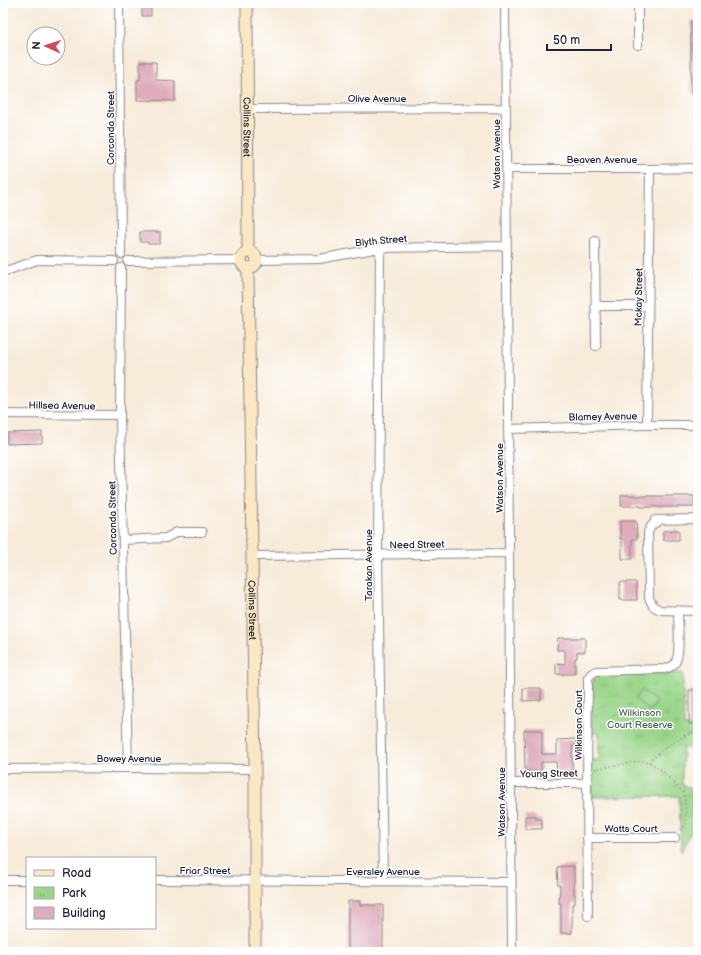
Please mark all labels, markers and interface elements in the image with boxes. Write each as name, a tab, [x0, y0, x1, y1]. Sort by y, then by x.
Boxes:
north arrow	[26, 26, 66, 66]
scale bar	[547, 26, 611, 52]
text: 50 m	[553, 33, 580, 48]
text: N	[30, 41, 43, 50]
street label: Corconda Street	[105, 91, 117, 165]
street label: Olive Avenue	[348, 93, 406, 105]
street label: Collins Street	[240, 97, 253, 157]
street label: Watson Avenue	[491, 119, 503, 189]
street label: Beaven Avenue	[567, 154, 638, 166]
street label: Blyth Street	[355, 233, 408, 249]
street label: Mckay Street	[632, 268, 646, 326]
street label: Hillsea Avenue	[28, 399, 96, 413]
street label: Blamey Avenue	[568, 410, 638, 424]
street label: Watson Avenue	[494, 443, 506, 513]
street label: Corconda Street	[106, 481, 120, 555]
street label: Tarakan Avenue	[363, 529, 375, 601]
street label: Need Street	[389, 539, 445, 551]
street label: Collins Street	[245, 580, 258, 640]
street label: Wilkinson Court	[573, 690, 585, 760]
park label: Wilkinson Court Reserve	[607, 707, 673, 731]
street label: Bowey Avenue	[96, 753, 162, 765]
street label: Watson Avenue	[496, 767, 508, 837]
street label: Young Street	[519, 767, 578, 781]
street label: Watts Court	[605, 823, 657, 835]
legend	[26, 857, 156, 929]
street label: Friar Street	[179, 865, 231, 877]
text: Road	[62, 866, 91, 881]
street label: Eversley Avenue	[346, 866, 420, 878]
text: Park	[62, 886, 86, 901]
text: Building	[62, 906, 106, 921]

